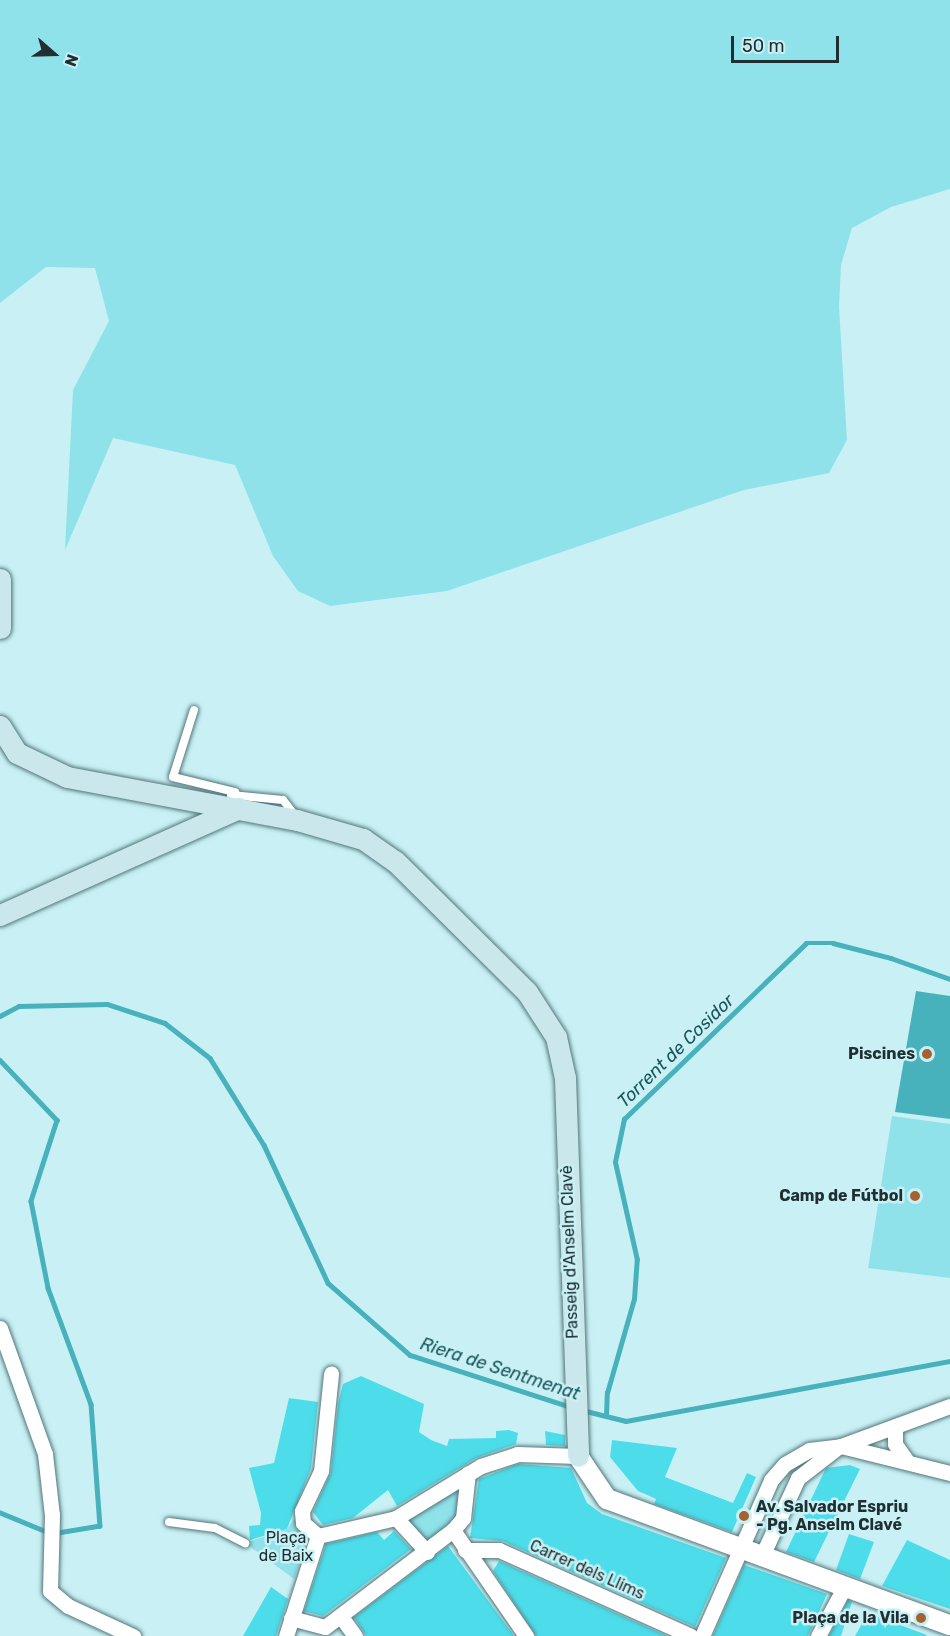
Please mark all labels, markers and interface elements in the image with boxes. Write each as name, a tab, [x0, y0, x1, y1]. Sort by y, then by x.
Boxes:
north arrow	[24, 24, 84, 84]
scale bar	[734, 24, 842, 62]
text: 50 m	[742, 35, 785, 57]
text: N	[60, 52, 82, 69]
water label: Torrent de Cosidor	[613, 990, 739, 1112]
place label: Piscines	[848, 1044, 915, 1064]
marker: Piscines	[920, 1047, 934, 1061]
street label: Passeig d'Anselm Clavè	[557, 1165, 583, 1339]
place label: Camp de Fútbol	[779, 1186, 903, 1206]
marker: Camp de Fútbol	[908, 1189, 922, 1203]
water label: Riera de Sentmenat	[417, 1333, 583, 1405]
place label: Av. Salvador Espriu - Pg. Anselm Clavé	[756, 1497, 909, 1535]
marker: Av. Salvador Espriu - Pg. Anselm Clavé	[737, 1509, 751, 1523]
park label: Plaça de Baix	[259, 1528, 313, 1566]
street label: Carrer dels Llims	[526, 1536, 648, 1604]
place label: Plaça de la Vila	[792, 1608, 909, 1628]
marker: Plaça de la Vila	[914, 1611, 928, 1625]

